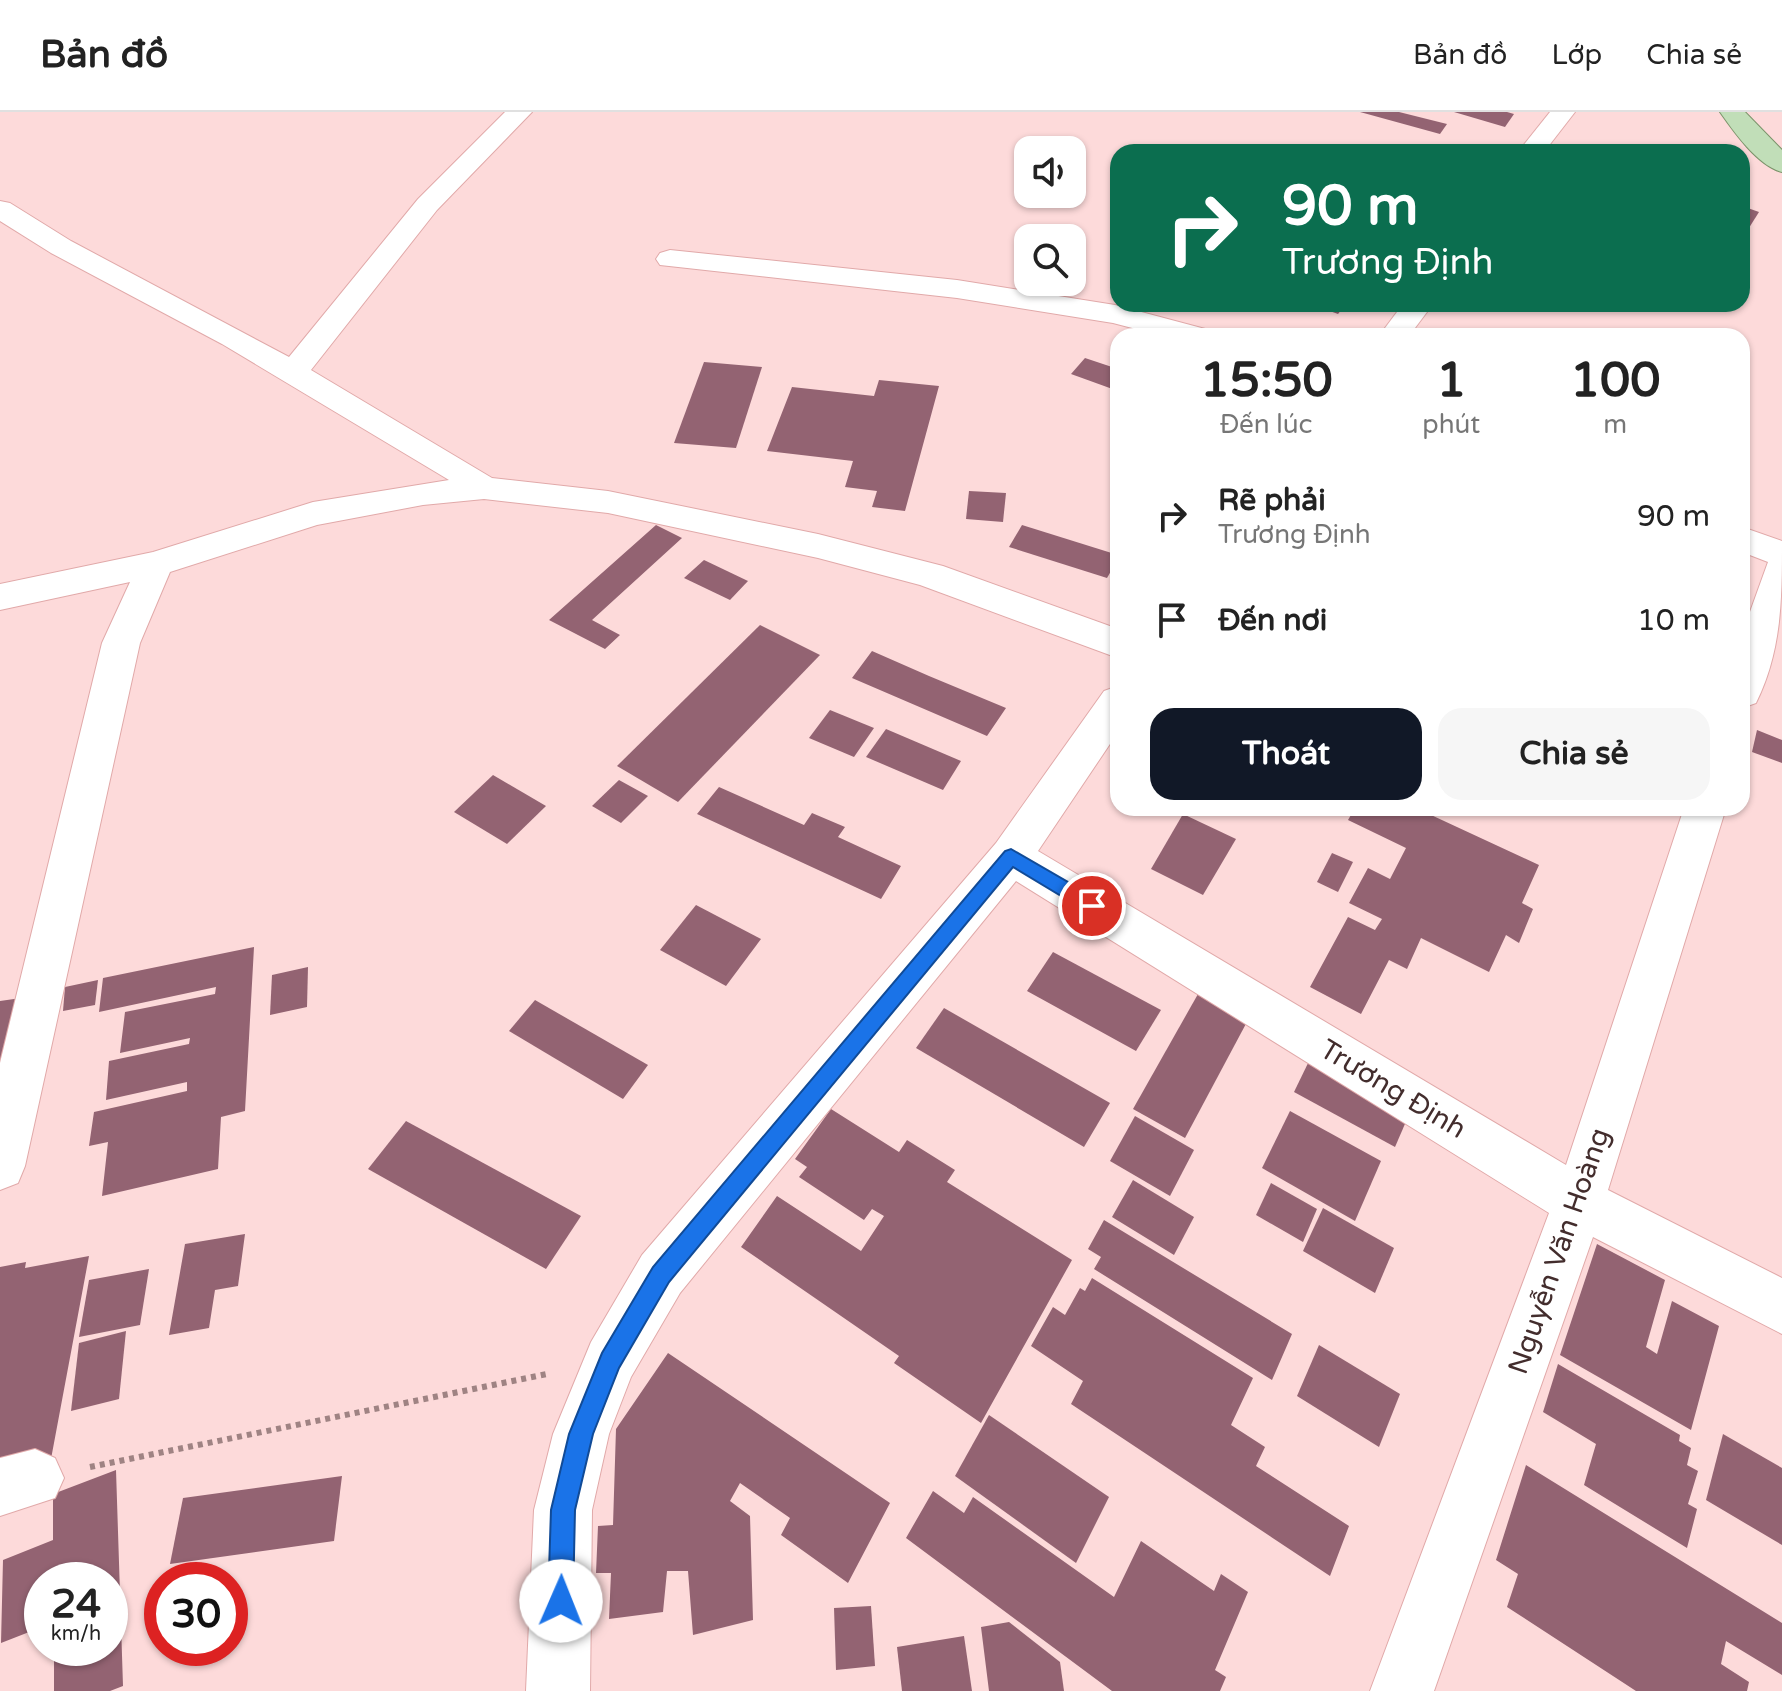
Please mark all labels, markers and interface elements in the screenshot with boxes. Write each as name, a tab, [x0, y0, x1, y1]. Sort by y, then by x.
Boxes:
text: Bản đồ	[40, 32, 168, 78]
text: Bản đồ	[1413, 38, 1507, 72]
text: Lớp	[1551, 38, 1602, 72]
text: Chia sẻ	[1646, 38, 1742, 72]
map controls	[1014, 136, 1086, 296]
button: sound	[1014, 136, 1086, 208]
text: 90 m	[1282, 173, 1418, 240]
icon: right	[1150, 176, 1254, 280]
button: search	[1014, 224, 1086, 296]
text: Trương Định	[1282, 241, 1493, 284]
text: 15:50	[1200, 352, 1333, 410]
text: 1	[1436, 352, 1466, 410]
text: 100	[1570, 352, 1660, 410]
text: Đến lúc	[1220, 409, 1312, 440]
text: phút	[1422, 409, 1480, 440]
text: m	[1603, 409, 1627, 440]
text: Rẽ phải	[1218, 482, 1326, 519]
icon: right	[1150, 494, 1194, 538]
text: 90 m	[1637, 498, 1710, 535]
text: Trương Định	[1218, 519, 1371, 550]
icon: arrive	[1150, 598, 1194, 642]
text: Đến nơi	[1218, 602, 1327, 639]
text: 10 m	[1637, 602, 1710, 639]
button: Thoát	[1150, 708, 1422, 800]
button: Chia sẻ	[1438, 708, 1710, 800]
pin	[1058, 872, 1126, 940]
icon: arrive	[1070, 884, 1114, 928]
street label: Trương Định	[1314, 1032, 1472, 1146]
street label: Nguyễn Văn Hoàng	[1501, 1123, 1617, 1379]
position arrow	[519, 1559, 603, 1643]
speed limit sign: 30	[144, 1562, 248, 1666]
text: 24	[51, 1580, 101, 1628]
text: km/h	[51, 1622, 101, 1646]

